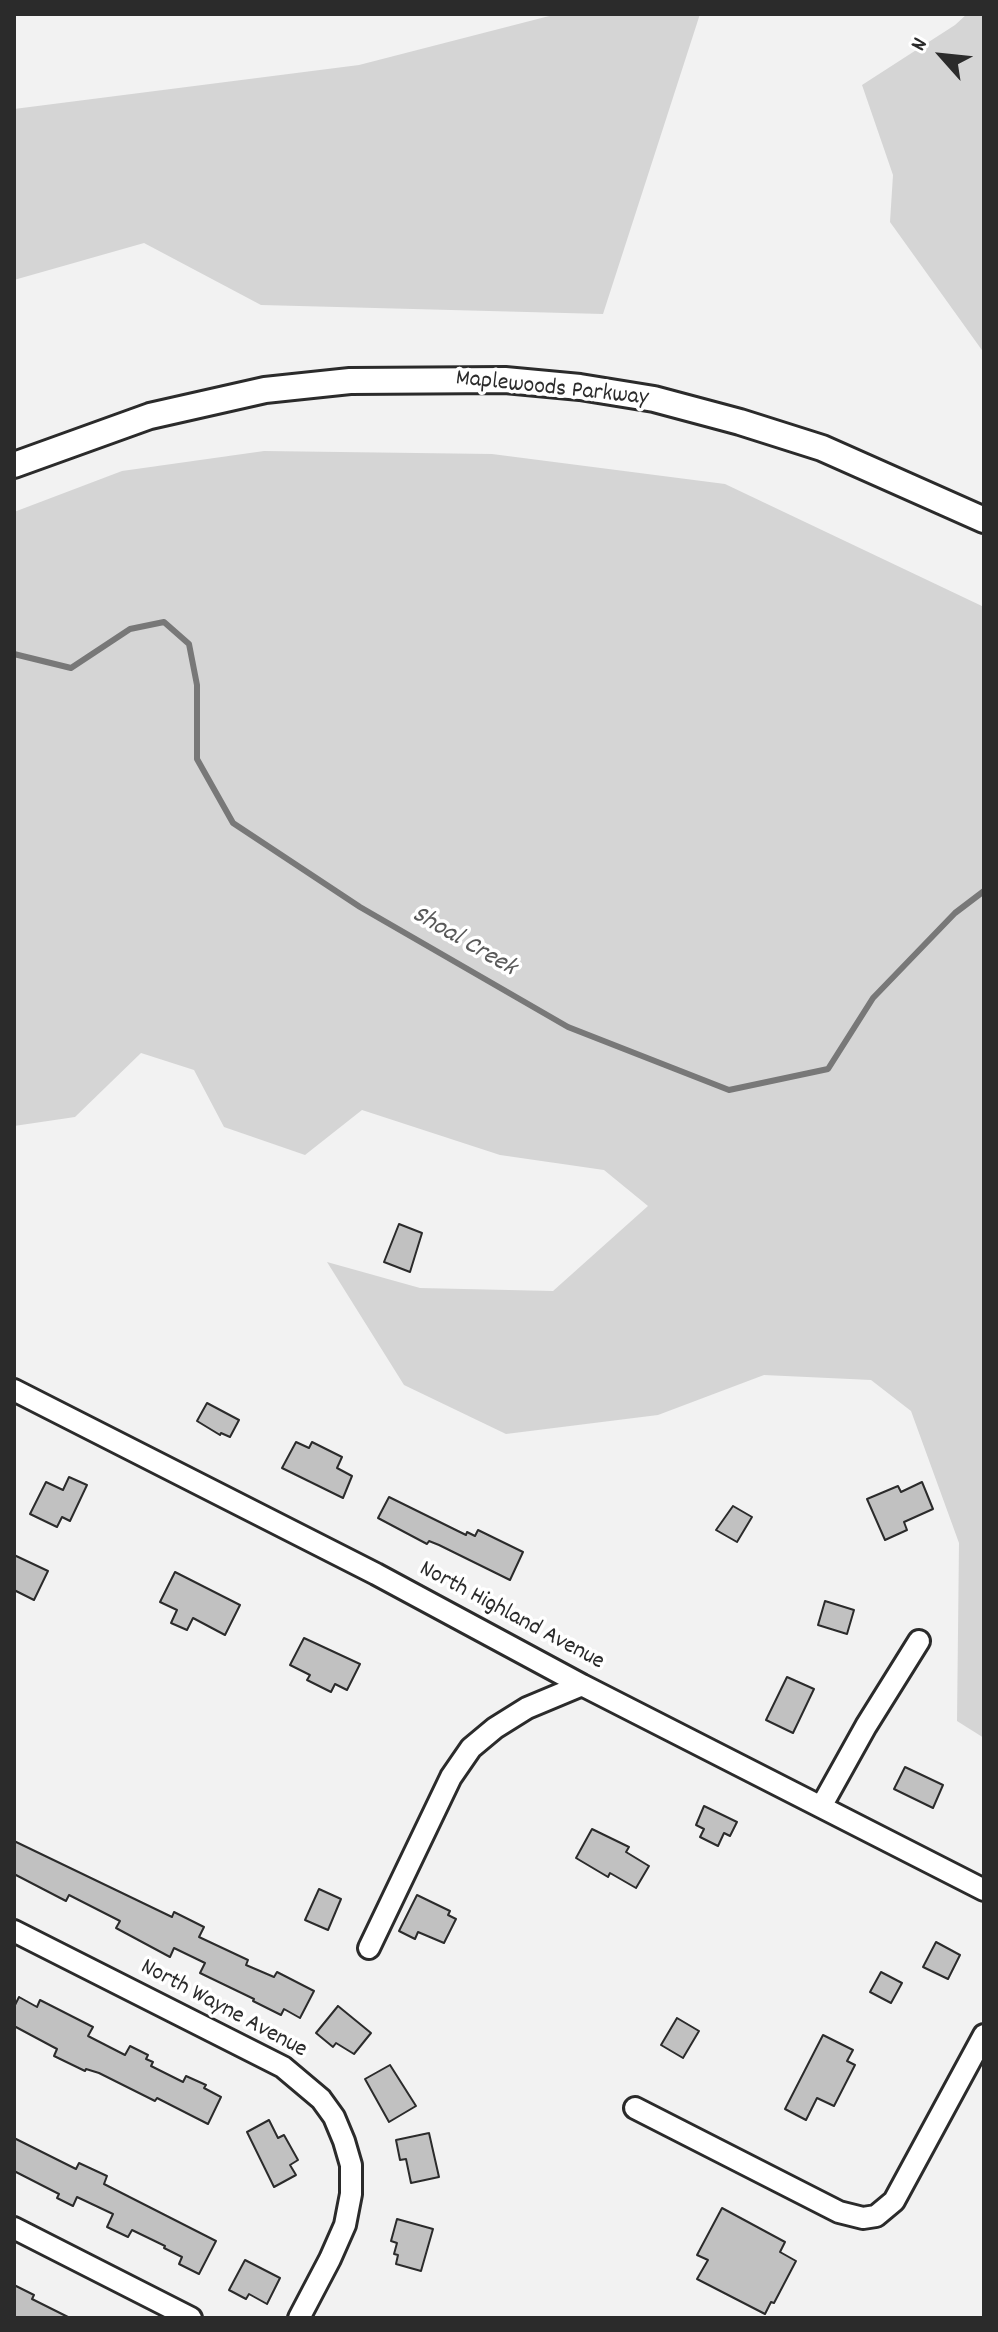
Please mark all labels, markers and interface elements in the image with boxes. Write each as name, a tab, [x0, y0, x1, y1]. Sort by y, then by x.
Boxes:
north arrow	[902, 16, 982, 96]
text: N	[904, 33, 936, 57]
street label: Maplewoods Parkway	[454, 366, 650, 414]
water label: Shoal Creek	[405, 901, 521, 985]
street label: North Highland Avenue	[414, 1556, 608, 1678]
street label: North Wayne Avenue	[135, 1954, 311, 2066]

